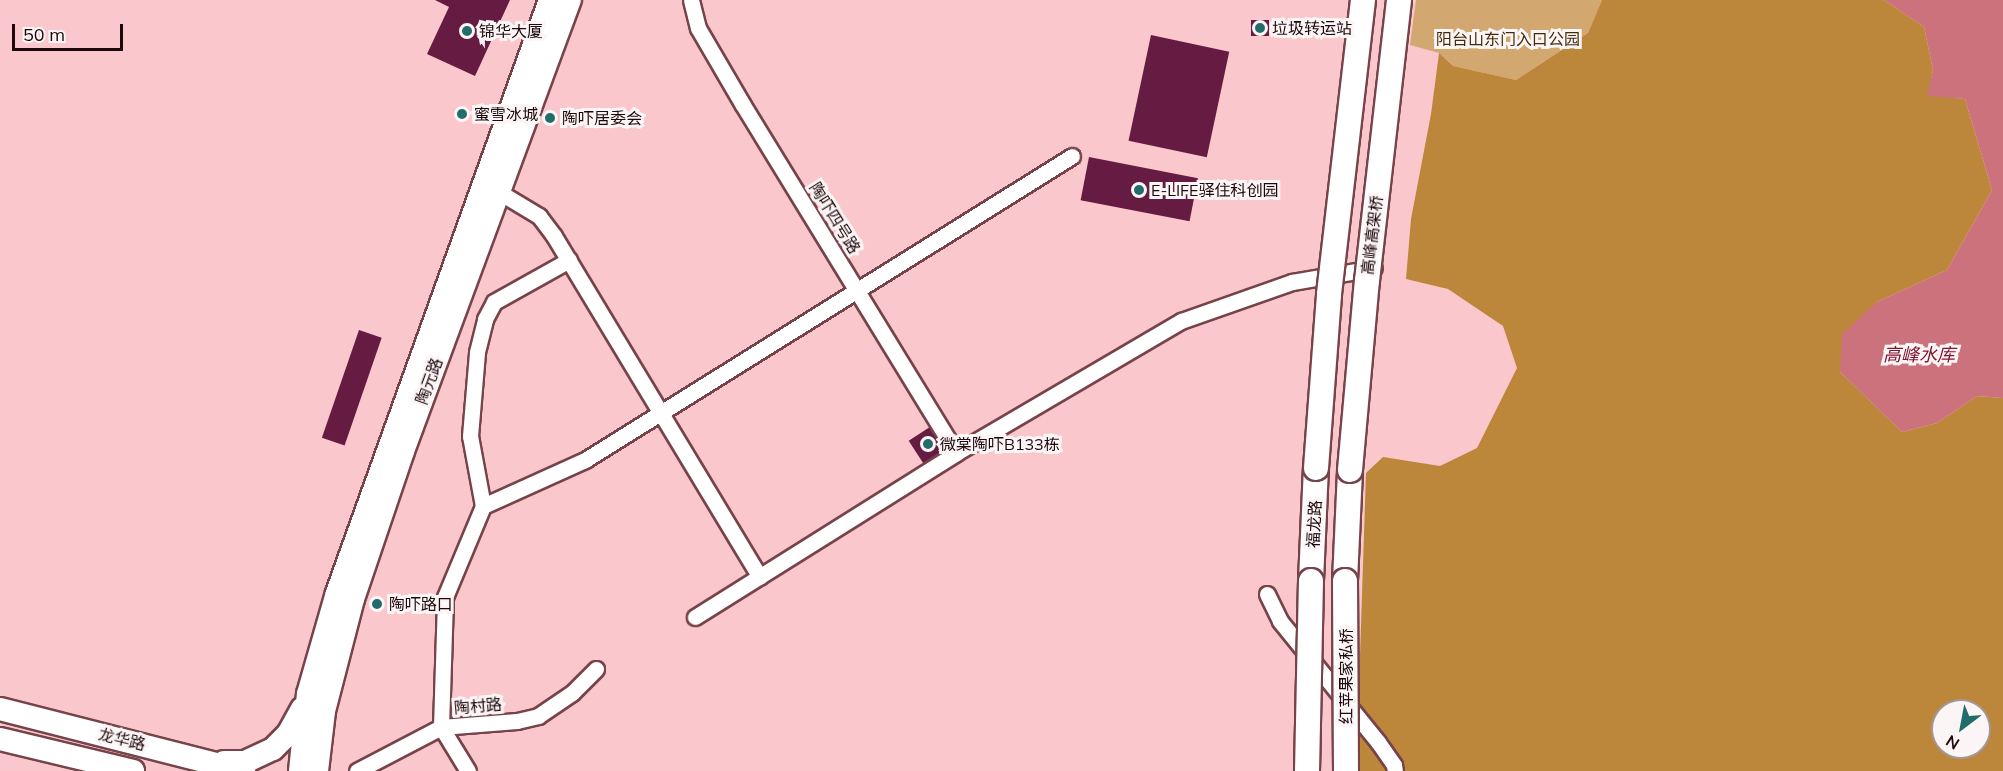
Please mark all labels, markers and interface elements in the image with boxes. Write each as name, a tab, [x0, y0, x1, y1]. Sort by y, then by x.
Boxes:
scale bar	[15, 12, 126, 50]
place label: 垃圾转运站	[1272, 18, 1352, 38]
place label: 锦华大厦	[479, 21, 543, 41]
marker: 垃圾转运站	[1253, 21, 1267, 35]
text: 50 m	[23, 23, 65, 46]
marker: 锦华大厦	[460, 24, 474, 38]
park label: 阳台山东门入口公园	[1436, 29, 1580, 49]
place label: 蜜雪冰城	[474, 104, 538, 124]
marker: 蜜雪冰城	[455, 107, 469, 121]
place label: 陶吓居委会	[562, 108, 642, 128]
marker: 陶吓居委会	[543, 111, 557, 125]
street label: 陶吓四号路	[806, 179, 864, 257]
place label: E-LIFE驿住科创园	[1151, 180, 1279, 200]
marker: E-LIFE驿住科创园	[1132, 183, 1146, 197]
street label: 高峰高架桥	[1358, 194, 1386, 276]
water label: 高峰水库	[1883, 344, 1955, 366]
street label: 陶元路	[412, 355, 446, 407]
place label: 微棠陶吓B133栋	[940, 434, 1060, 454]
marker: 微棠陶吓B133栋	[921, 437, 935, 451]
street label: 福龙路	[1303, 500, 1325, 548]
place label: 陶吓路口	[389, 594, 453, 614]
marker: 陶吓路口	[370, 597, 384, 611]
street label: 红苹果家私桥	[1336, 628, 1356, 724]
street label: 陶村路	[453, 694, 503, 718]
north arrow	[1931, 699, 1991, 759]
street label: 龙华路	[96, 724, 148, 754]
text: N	[1942, 731, 1963, 754]

